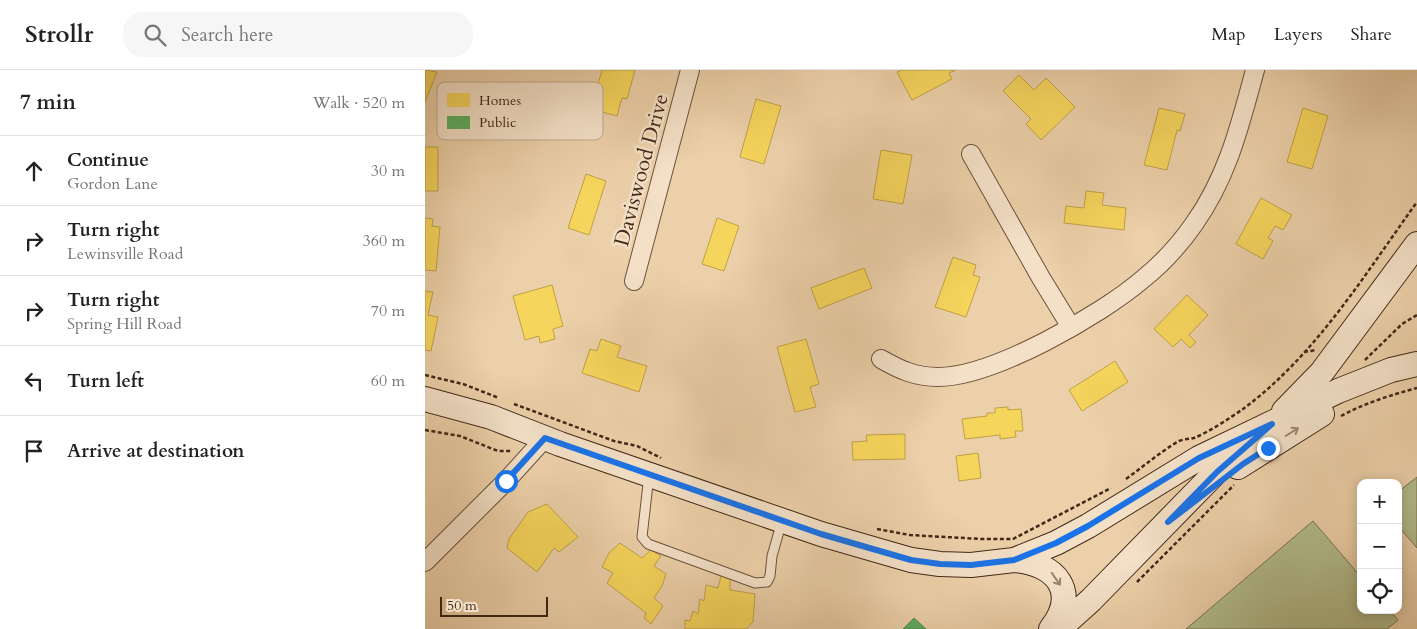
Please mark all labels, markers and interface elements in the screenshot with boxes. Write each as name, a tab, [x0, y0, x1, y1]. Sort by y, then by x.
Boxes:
search box	[123, 12, 473, 57]
text: Strollr	[25, 18, 93, 51]
icon: search	[141, 21, 169, 49]
text: Search here	[181, 22, 273, 48]
text: Map	[1211, 22, 1246, 47]
text: Layers	[1274, 22, 1323, 47]
text: Share	[1351, 22, 1392, 47]
legend	[437, 82, 603, 140]
text: 7 min	[20, 88, 76, 117]
text: Homes	[479, 91, 521, 110]
street label: Daviswood Drive	[607, 91, 676, 250]
text: Walk · 520 m	[313, 92, 405, 114]
text: Public	[479, 113, 516, 132]
text: Continue	[67, 147, 149, 173]
icon: ahead	[20, 157, 48, 185]
text: 30 m	[371, 160, 405, 182]
text: Gordon Lane	[67, 173, 158, 195]
text: Turn right	[67, 217, 159, 243]
icon: right	[20, 227, 48, 255]
text: 360 m	[363, 230, 405, 252]
text: Lewinsville Road	[67, 243, 183, 265]
text: Turn right	[67, 287, 159, 313]
icon: right	[20, 297, 48, 325]
text: 70 m	[371, 300, 405, 322]
text: Spring Hill Road	[67, 313, 182, 335]
icon: left	[20, 367, 48, 395]
text: Turn left	[67, 368, 144, 394]
text: 60 m	[371, 370, 405, 392]
one-way arrow	[1285, 427, 1299, 437]
icon: arrive	[20, 437, 48, 465]
route end	[1257, 437, 1280, 460]
text: Arrive at destination	[67, 438, 244, 464]
route start	[495, 470, 518, 493]
map controls	[1357, 479, 1402, 614]
button: +	[1357, 479, 1402, 524]
button: −	[1357, 524, 1402, 569]
button: locate	[1357, 569, 1402, 614]
one-way arrow	[1051, 572, 1061, 586]
scale bar	[440, 594, 547, 617]
text: 50 m	[447, 596, 477, 615]

